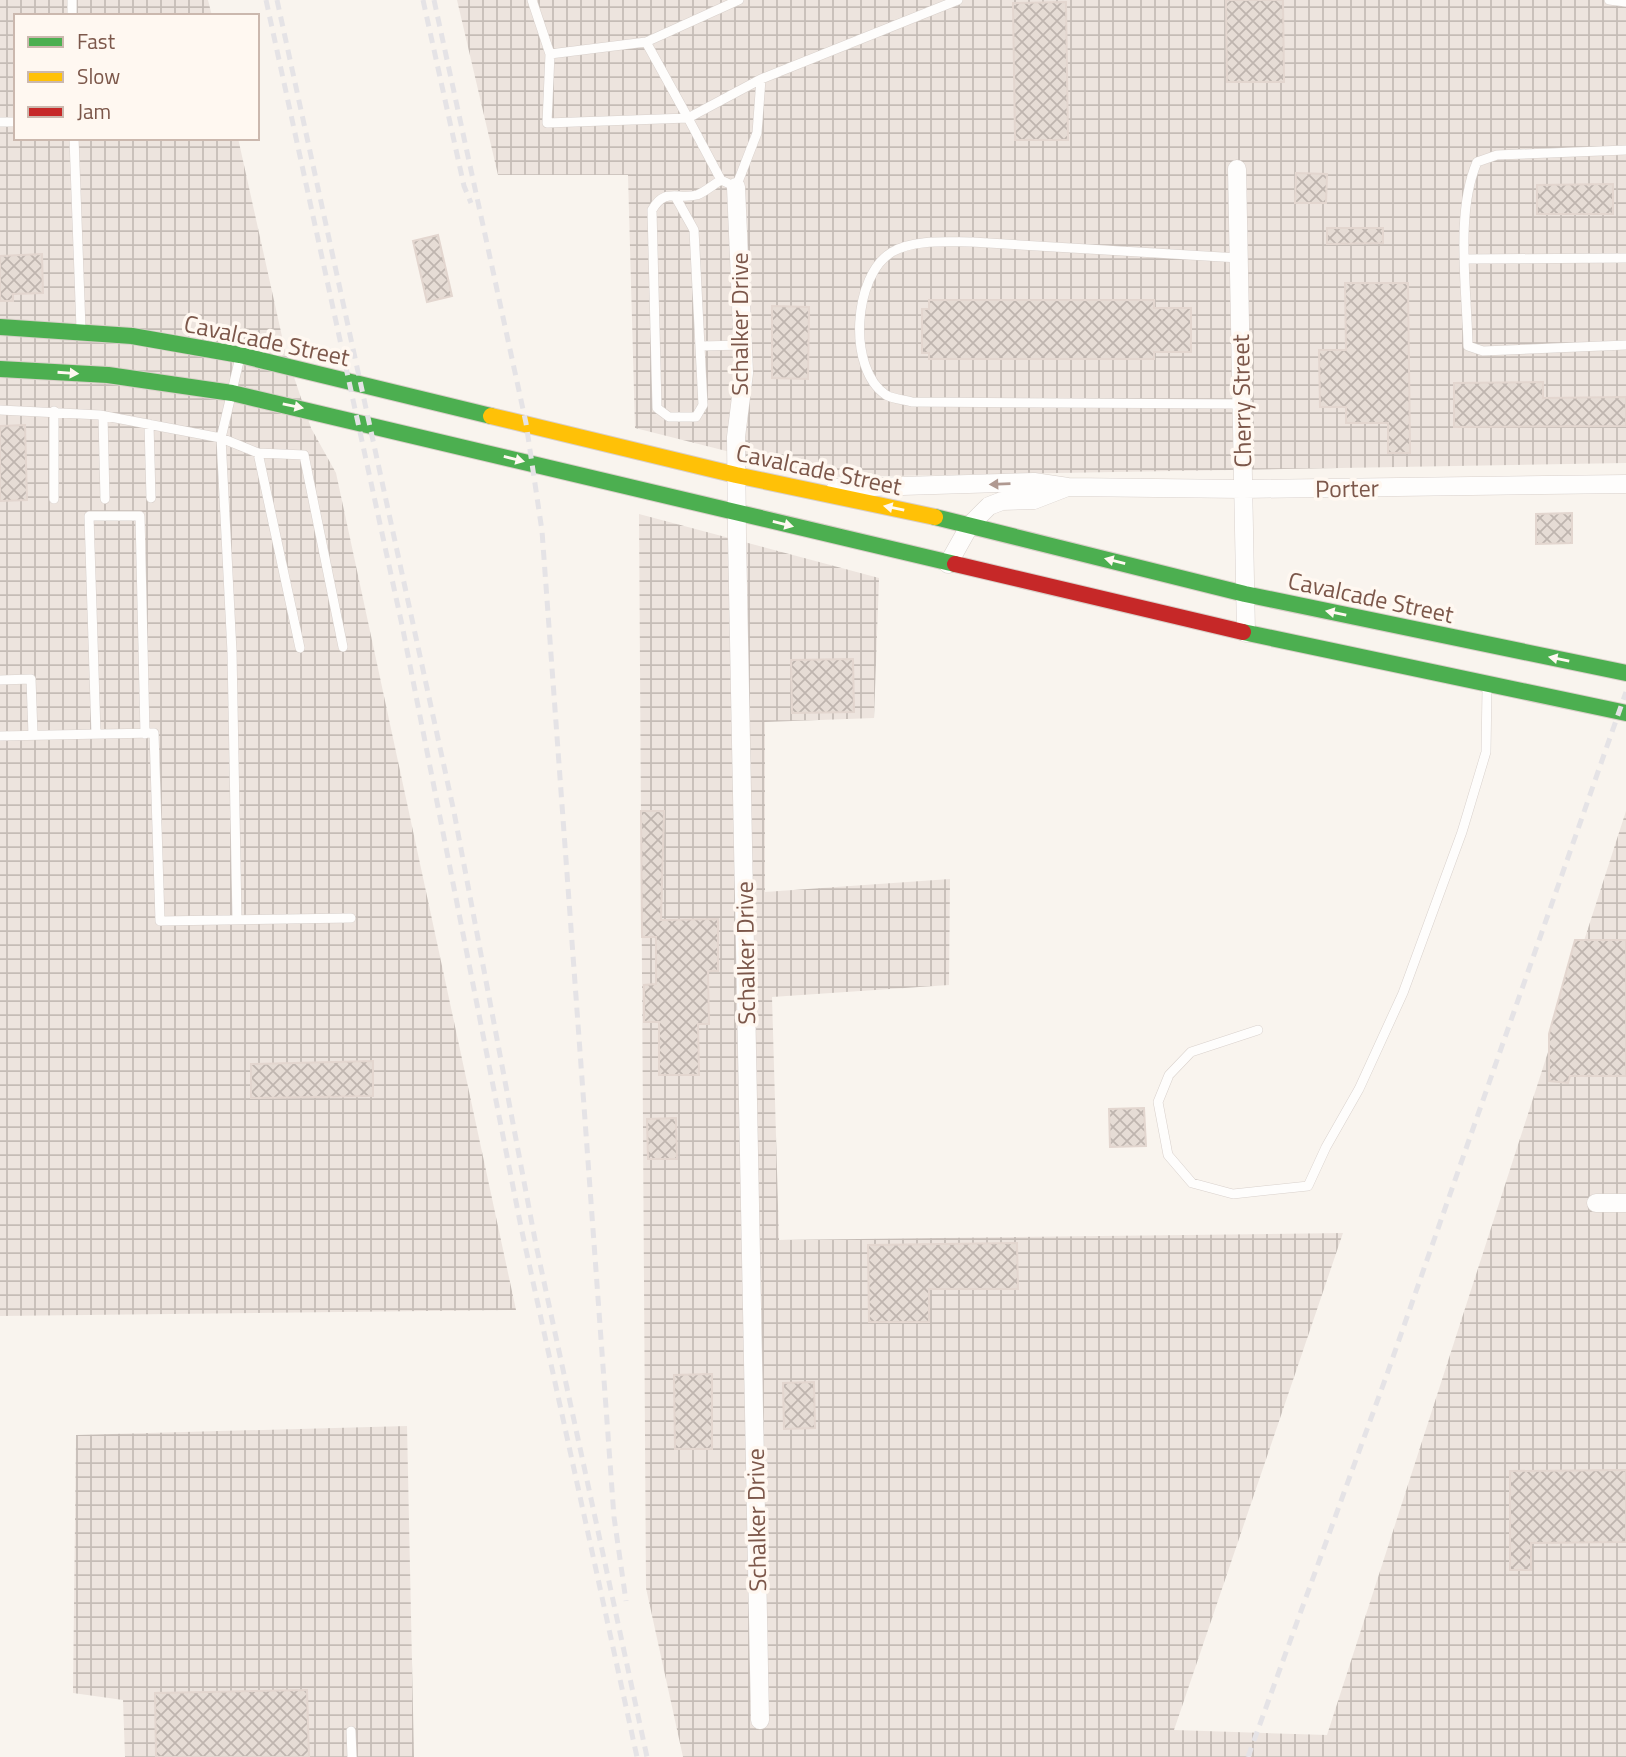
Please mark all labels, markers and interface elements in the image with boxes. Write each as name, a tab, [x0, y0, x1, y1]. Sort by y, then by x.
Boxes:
legend	[14, 14, 259, 140]
text: Fast	[77, 25, 116, 57]
text: Slow	[77, 60, 120, 92]
text: Jam	[77, 95, 111, 127]
street label: Schalker Drive	[721, 252, 757, 396]
street label: Cavalcade Street	[181, 305, 354, 375]
street label: Cherry Street	[1222, 333, 1260, 468]
one-way arrow	[57, 367, 79, 378]
one-way arrow	[282, 401, 304, 412]
street label: Cavalcade Street	[733, 434, 906, 504]
one-way arrow	[503, 454, 525, 465]
street label: Porter	[1315, 469, 1379, 507]
one-way arrow	[989, 478, 1011, 489]
one-way arrow	[883, 503, 905, 514]
one-way arrow	[772, 519, 794, 530]
one-way arrow	[1104, 555, 1126, 566]
street label: Cavalcade Street	[1285, 562, 1458, 632]
one-way arrow	[1325, 607, 1347, 618]
one-way arrow	[1548, 653, 1570, 664]
street label: Schalker Drive	[726, 881, 764, 1025]
street label: Schalker Drive	[737, 1448, 775, 1592]

